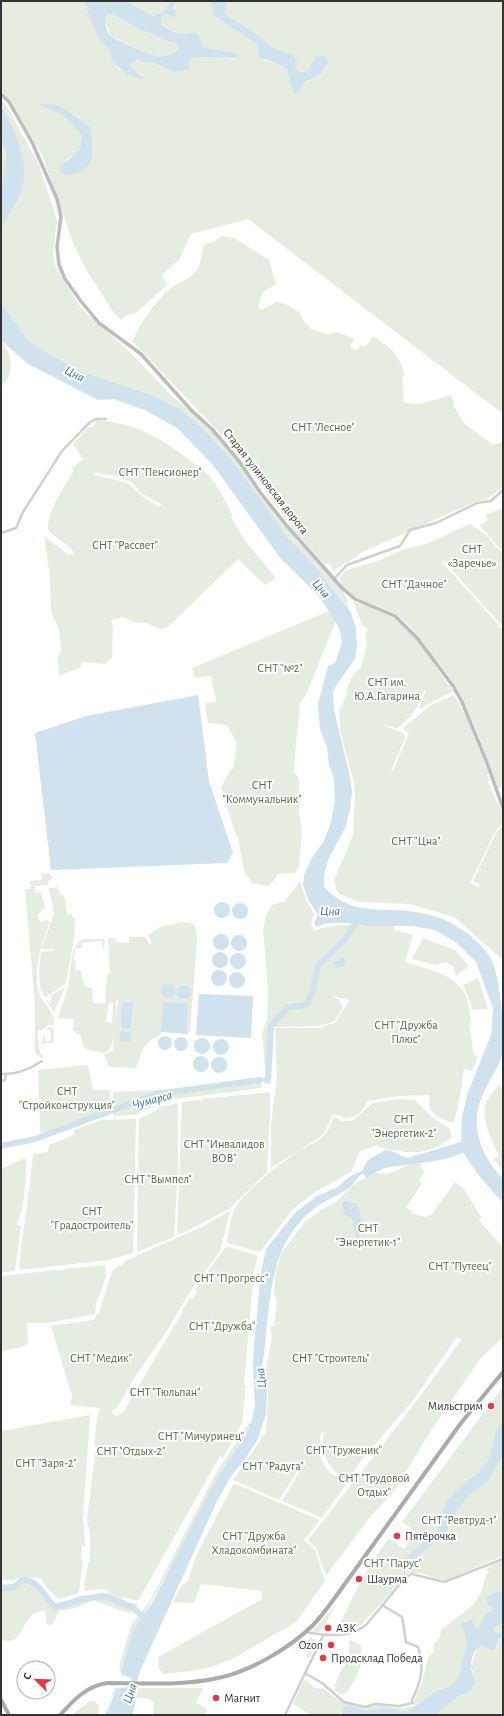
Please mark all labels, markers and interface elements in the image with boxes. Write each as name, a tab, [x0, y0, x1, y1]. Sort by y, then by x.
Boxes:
water label: Цна	[62, 364, 87, 385]
park label: СНТ "Лесное"	[291, 421, 355, 433]
street label: Старая тулиновская дорога	[220, 426, 311, 537]
park label: СНТ "Пенсионер"	[118, 466, 202, 478]
park label: СНТ "Рассвет"	[92, 539, 158, 551]
park label: СНТ «Заречье»	[448, 543, 497, 569]
water label: Цна	[309, 577, 333, 601]
park label: СНТ "Дачное"	[381, 578, 447, 590]
park label: СНТ "№2"	[257, 662, 303, 674]
park label: СНТ им. Ю.А.Гагарина	[354, 676, 420, 702]
park label: СНТ "Коммунальник"	[222, 779, 302, 806]
park label: СНТ "Цна"	[391, 835, 441, 847]
water label: Цна	[320, 905, 341, 918]
park label: СНТ "Дружба Плюс"	[374, 1019, 438, 1045]
park label: СНТ "Стройконструкция"	[19, 1085, 115, 1112]
water label: Чумарса	[131, 1089, 174, 1112]
park label: СНТ "Энергетик-2"	[371, 1113, 437, 1139]
park label: СНТ "Инвалидов ВОВ"	[184, 1138, 265, 1164]
park label: СНТ "Вымпел"	[124, 1173, 192, 1185]
park label: СНТ "Градостроитель"	[51, 1205, 133, 1231]
park label: СНТ "Энергетик-1"	[336, 1222, 400, 1248]
park label: СНТ "Путеец"	[428, 1260, 492, 1273]
park label: СНТ "Прогресс"	[194, 1272, 268, 1284]
park label: СНТ "Дружба"	[189, 1320, 255, 1333]
park label: СНТ "Медик"	[70, 1352, 132, 1364]
park label: СНТ "Строитель"	[292, 1352, 370, 1364]
water label: Цна	[254, 1367, 269, 1389]
park label: СНТ "Тюльпан"	[130, 1386, 200, 1398]
place label: Мильстрим	[428, 1400, 483, 1412]
marker: Мильстрим	[486, 1401, 496, 1411]
park label: СНТ "Мичуринец"	[158, 1430, 244, 1443]
park label: СНТ "Труженик"	[306, 1444, 382, 1457]
park label: СНТ "Отдых-2"	[97, 1445, 165, 1457]
park label: СНТ "Заря-2"	[15, 1457, 77, 1469]
park label: СНТ "Радуга"	[242, 1460, 304, 1473]
park label: СНТ "Трудовой Отдых"	[338, 1472, 410, 1498]
park label: СНТ "Ревтруд-1"	[421, 1514, 497, 1527]
park label: СНТ "Дружба Хладокомбината"	[212, 1530, 296, 1556]
place label: Пятёрочка	[405, 1530, 457, 1542]
marker: Пятёрочка	[392, 1531, 402, 1541]
park label: СНТ "Парус"	[364, 1557, 422, 1570]
place label: Шаурма	[367, 1573, 408, 1586]
marker: Шаурма	[354, 1574, 364, 1584]
place label: АЗК	[336, 1622, 356, 1634]
marker: АЗК	[323, 1623, 333, 1633]
place label: Ozon	[299, 1639, 323, 1651]
marker: Ozon	[326, 1640, 336, 1650]
place label: Продсклад Победа	[331, 1652, 423, 1664]
marker: Продсклад Победа	[318, 1653, 328, 1663]
north arrow	[16, 1660, 56, 1700]
text: С	[21, 1671, 34, 1681]
water label: Цна	[121, 1681, 140, 1705]
place label: Магнит	[224, 1692, 261, 1704]
marker: Магнит	[211, 1693, 221, 1703]

